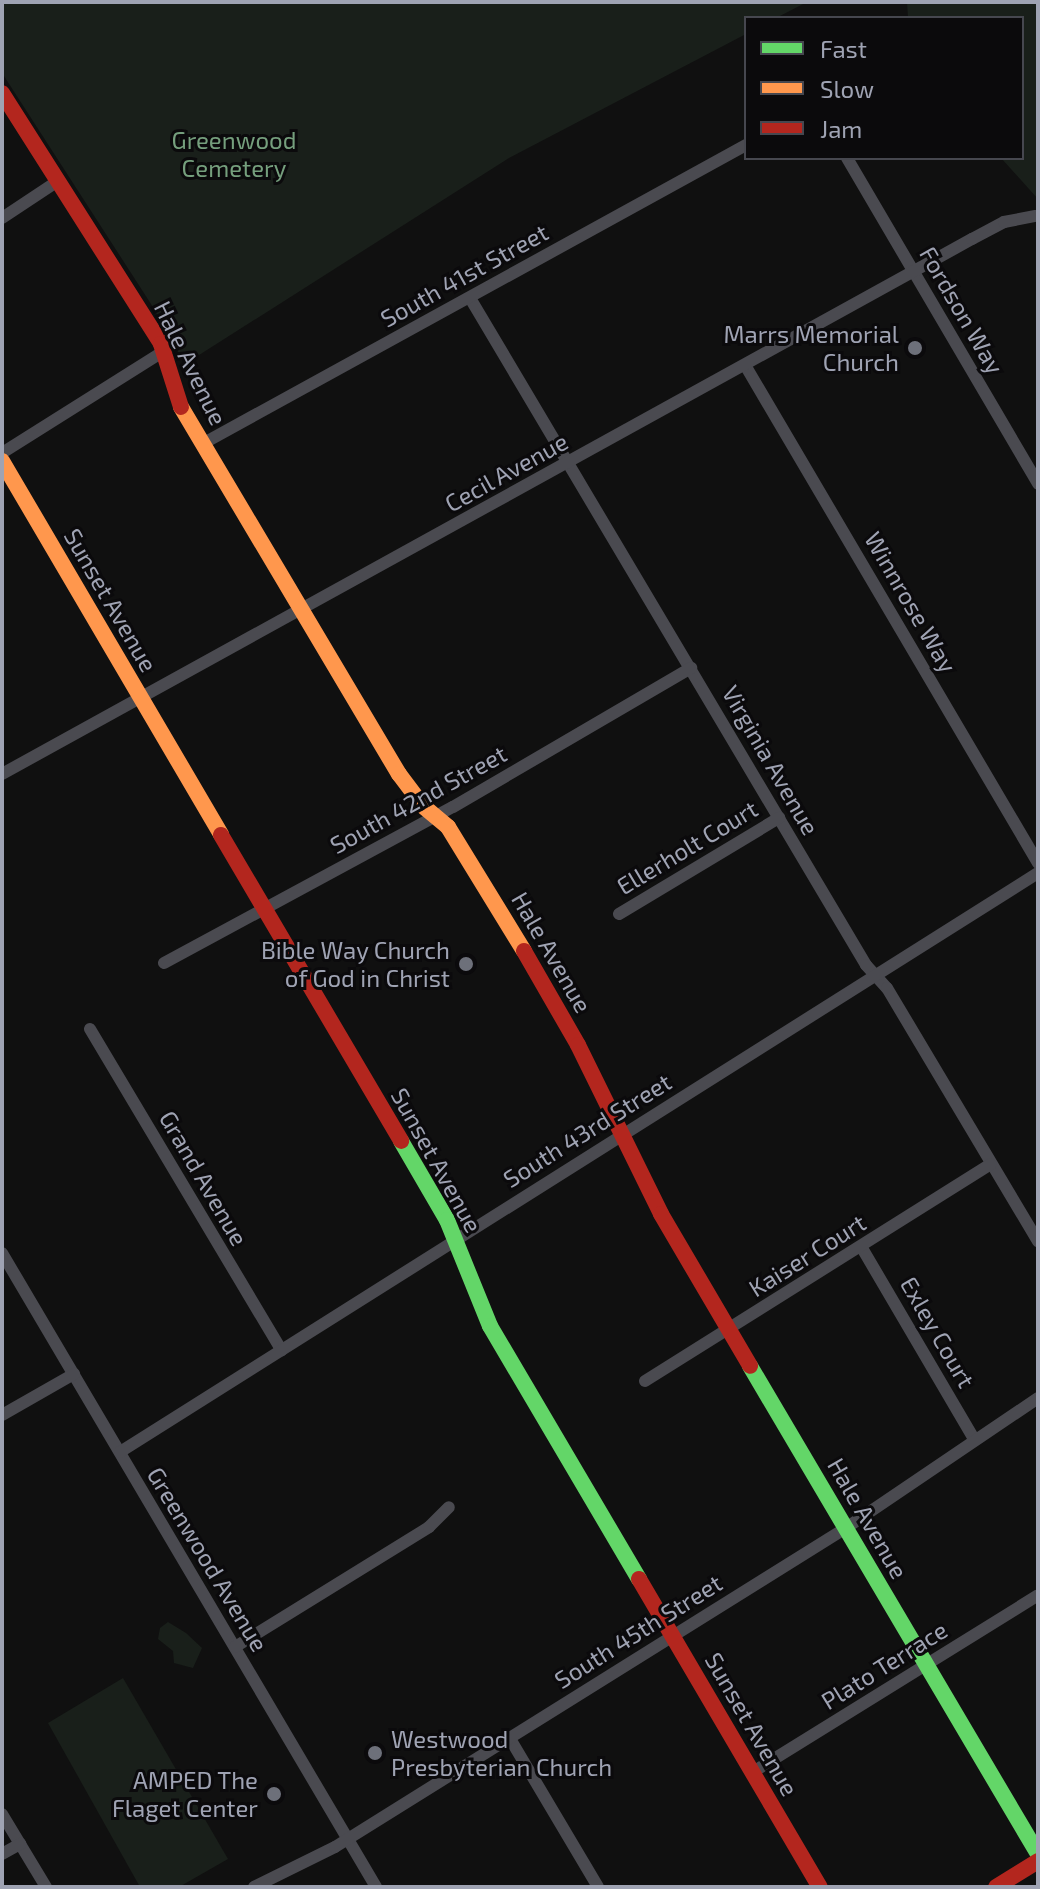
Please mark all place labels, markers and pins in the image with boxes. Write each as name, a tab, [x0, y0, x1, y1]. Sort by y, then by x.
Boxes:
place label: Marrs Memorial Church	[724, 320, 899, 376]
marker: Marrs Memorial Church	[906, 339, 924, 357]
place label: Bible Way Church of God in Christ	[260, 936, 450, 992]
marker: Bible Way Church of God in Christ	[457, 955, 475, 973]
place label: Westwood Presbyterian Church	[391, 1725, 612, 1781]
marker: Westwood Presbyterian Church	[366, 1744, 384, 1762]
place label: AMPED The Flaget Center	[112, 1766, 258, 1822]
marker: AMPED The Flaget Center	[265, 1785, 283, 1803]

